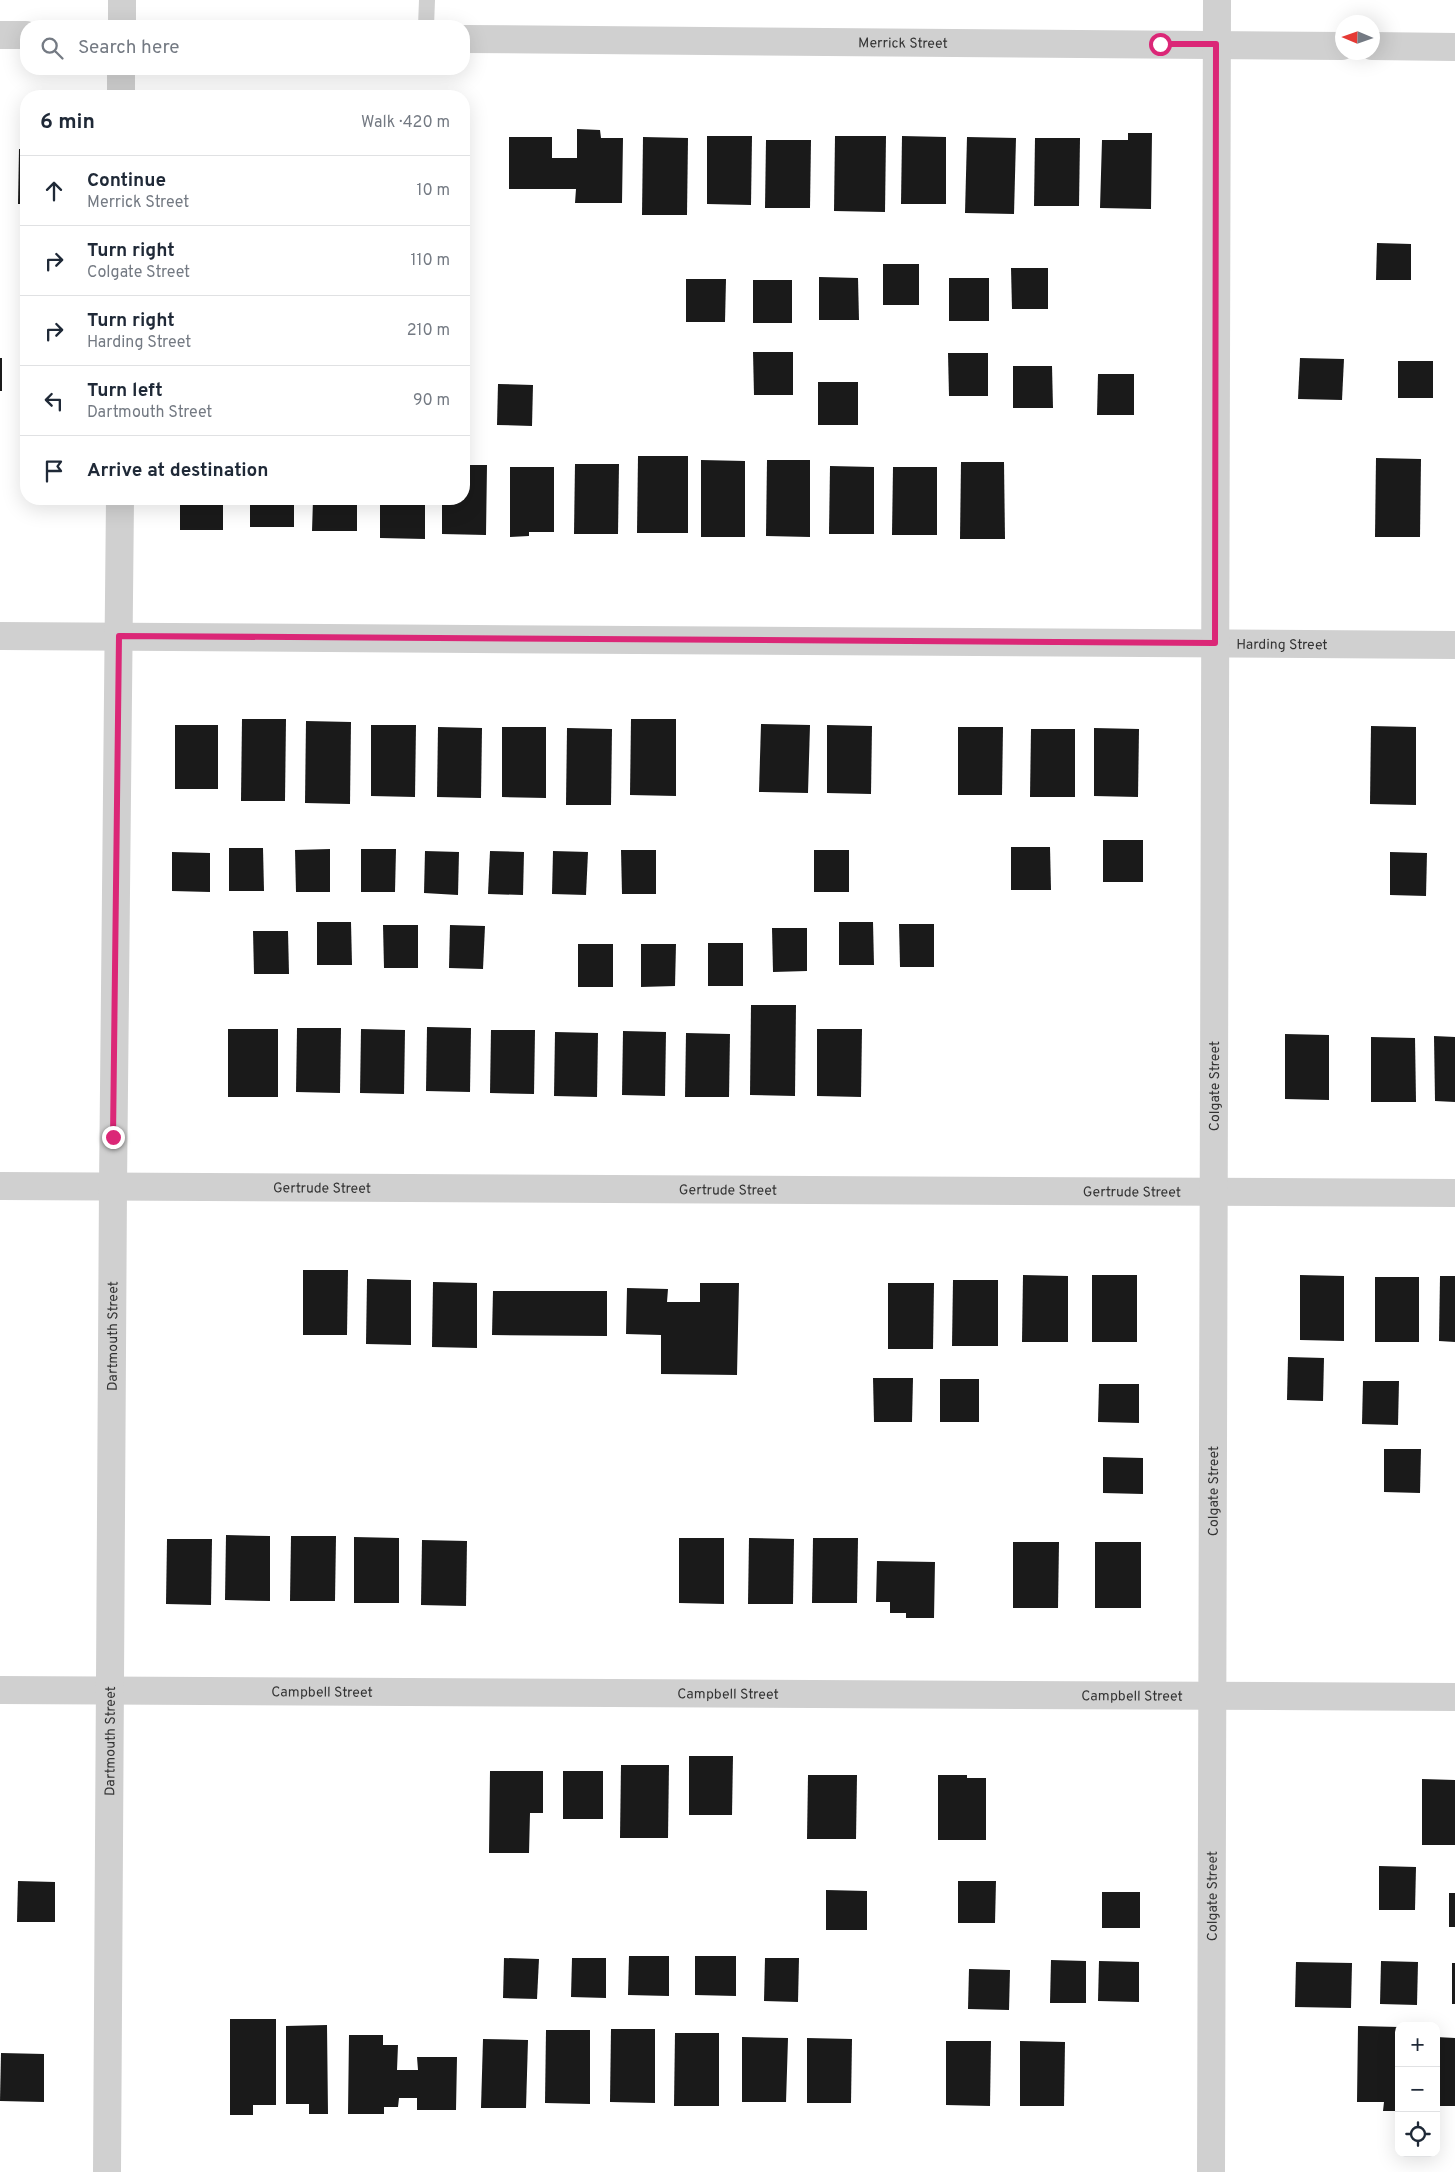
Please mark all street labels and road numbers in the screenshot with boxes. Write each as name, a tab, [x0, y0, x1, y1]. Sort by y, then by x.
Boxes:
street label: Merrick Street	[858, 35, 948, 53]
street label: Harding Street	[1236, 637, 1328, 654]
street label: Colgate Street	[1207, 1041, 1224, 1131]
street label: Gertrude Street	[273, 1180, 371, 1198]
street label: Gertrude Street	[679, 1182, 777, 1200]
street label: Gertrude Street	[1083, 1184, 1181, 1202]
street label: Dartmouth Street	[105, 1281, 122, 1391]
street label: Colgate Street	[1206, 1446, 1223, 1536]
street label: Campbell Street	[271, 1684, 373, 1702]
street label: Dartmouth Street	[102, 1686, 120, 1796]
street label: Campbell Street	[677, 1686, 779, 1704]
street label: Campbell Street	[1081, 1688, 1183, 1706]
street label: Colgate Street	[1205, 1851, 1222, 1941]

